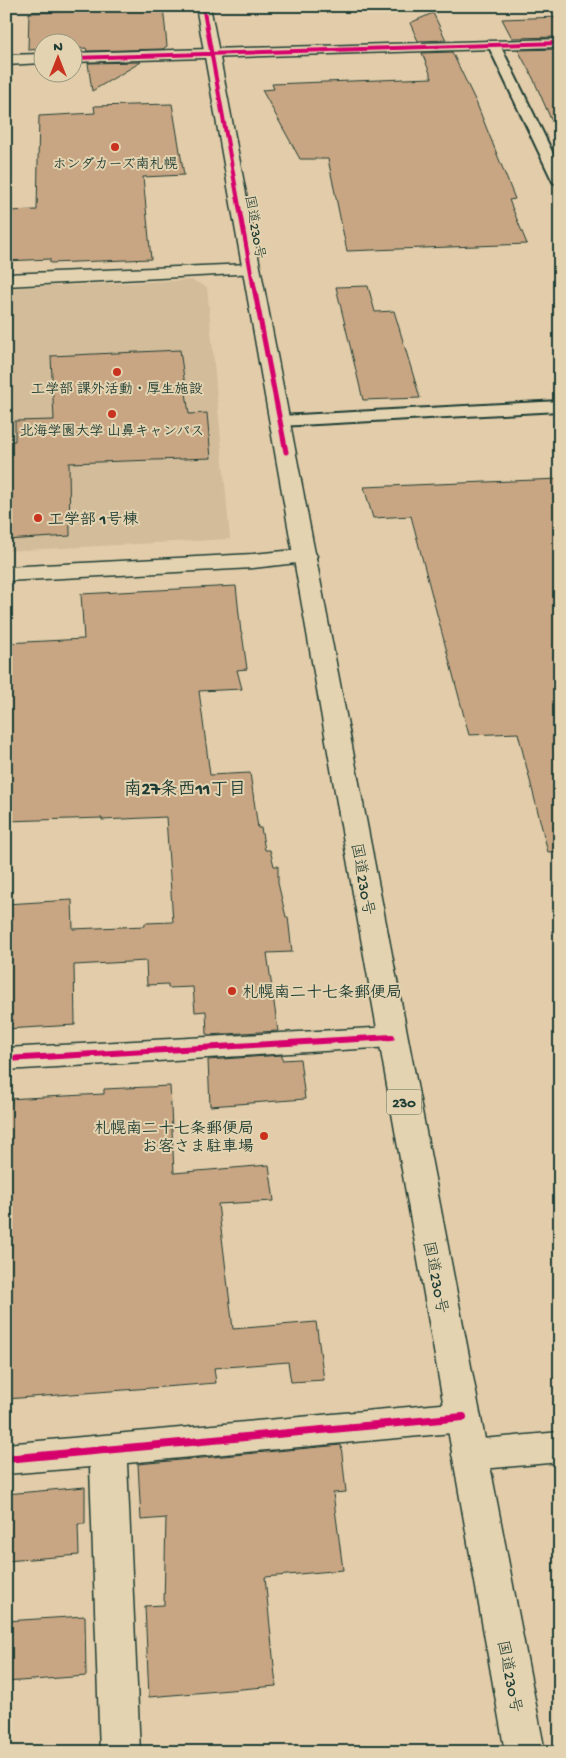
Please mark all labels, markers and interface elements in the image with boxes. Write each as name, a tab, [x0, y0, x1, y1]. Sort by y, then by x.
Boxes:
north arrow	[32, 32, 82, 82]
text: N	[53, 39, 63, 56]
marker: ホンダカーズ南札幌	[109, 141, 121, 153]
place label: ホンダカーズ南札幌	[53, 156, 177, 174]
street label: 国道230号	[240, 194, 267, 260]
marker: 工学部 課外活動・厚生施設	[111, 366, 123, 378]
place label: 工学部 課外活動・厚生施設	[31, 381, 203, 399]
marker: 北海学園大学 山鼻キャンパス	[106, 408, 118, 420]
place label: 北海学園大学 山鼻キャンパス	[20, 423, 204, 441]
place label: 工学部 1号棟	[48, 510, 139, 531]
marker: 工学部 1号棟	[32, 512, 44, 524]
district label: 南27条西11丁目	[124, 779, 246, 801]
street label: 国道230号	[345, 842, 377, 917]
place label: 札幌南二十七条郵便局	[242, 983, 402, 1004]
marker: 札幌南二十七条郵便局	[226, 985, 238, 997]
road number: 230	[386, 1090, 422, 1114]
place label: 札幌南二十七条郵便局 お客さま駐車場	[94, 1119, 254, 1158]
marker: 札幌南二十七条郵便局 お客さま駐車場	[258, 1130, 270, 1142]
street label: 国道230号	[417, 1240, 451, 1315]
street label: 国道230号	[491, 1639, 525, 1714]

